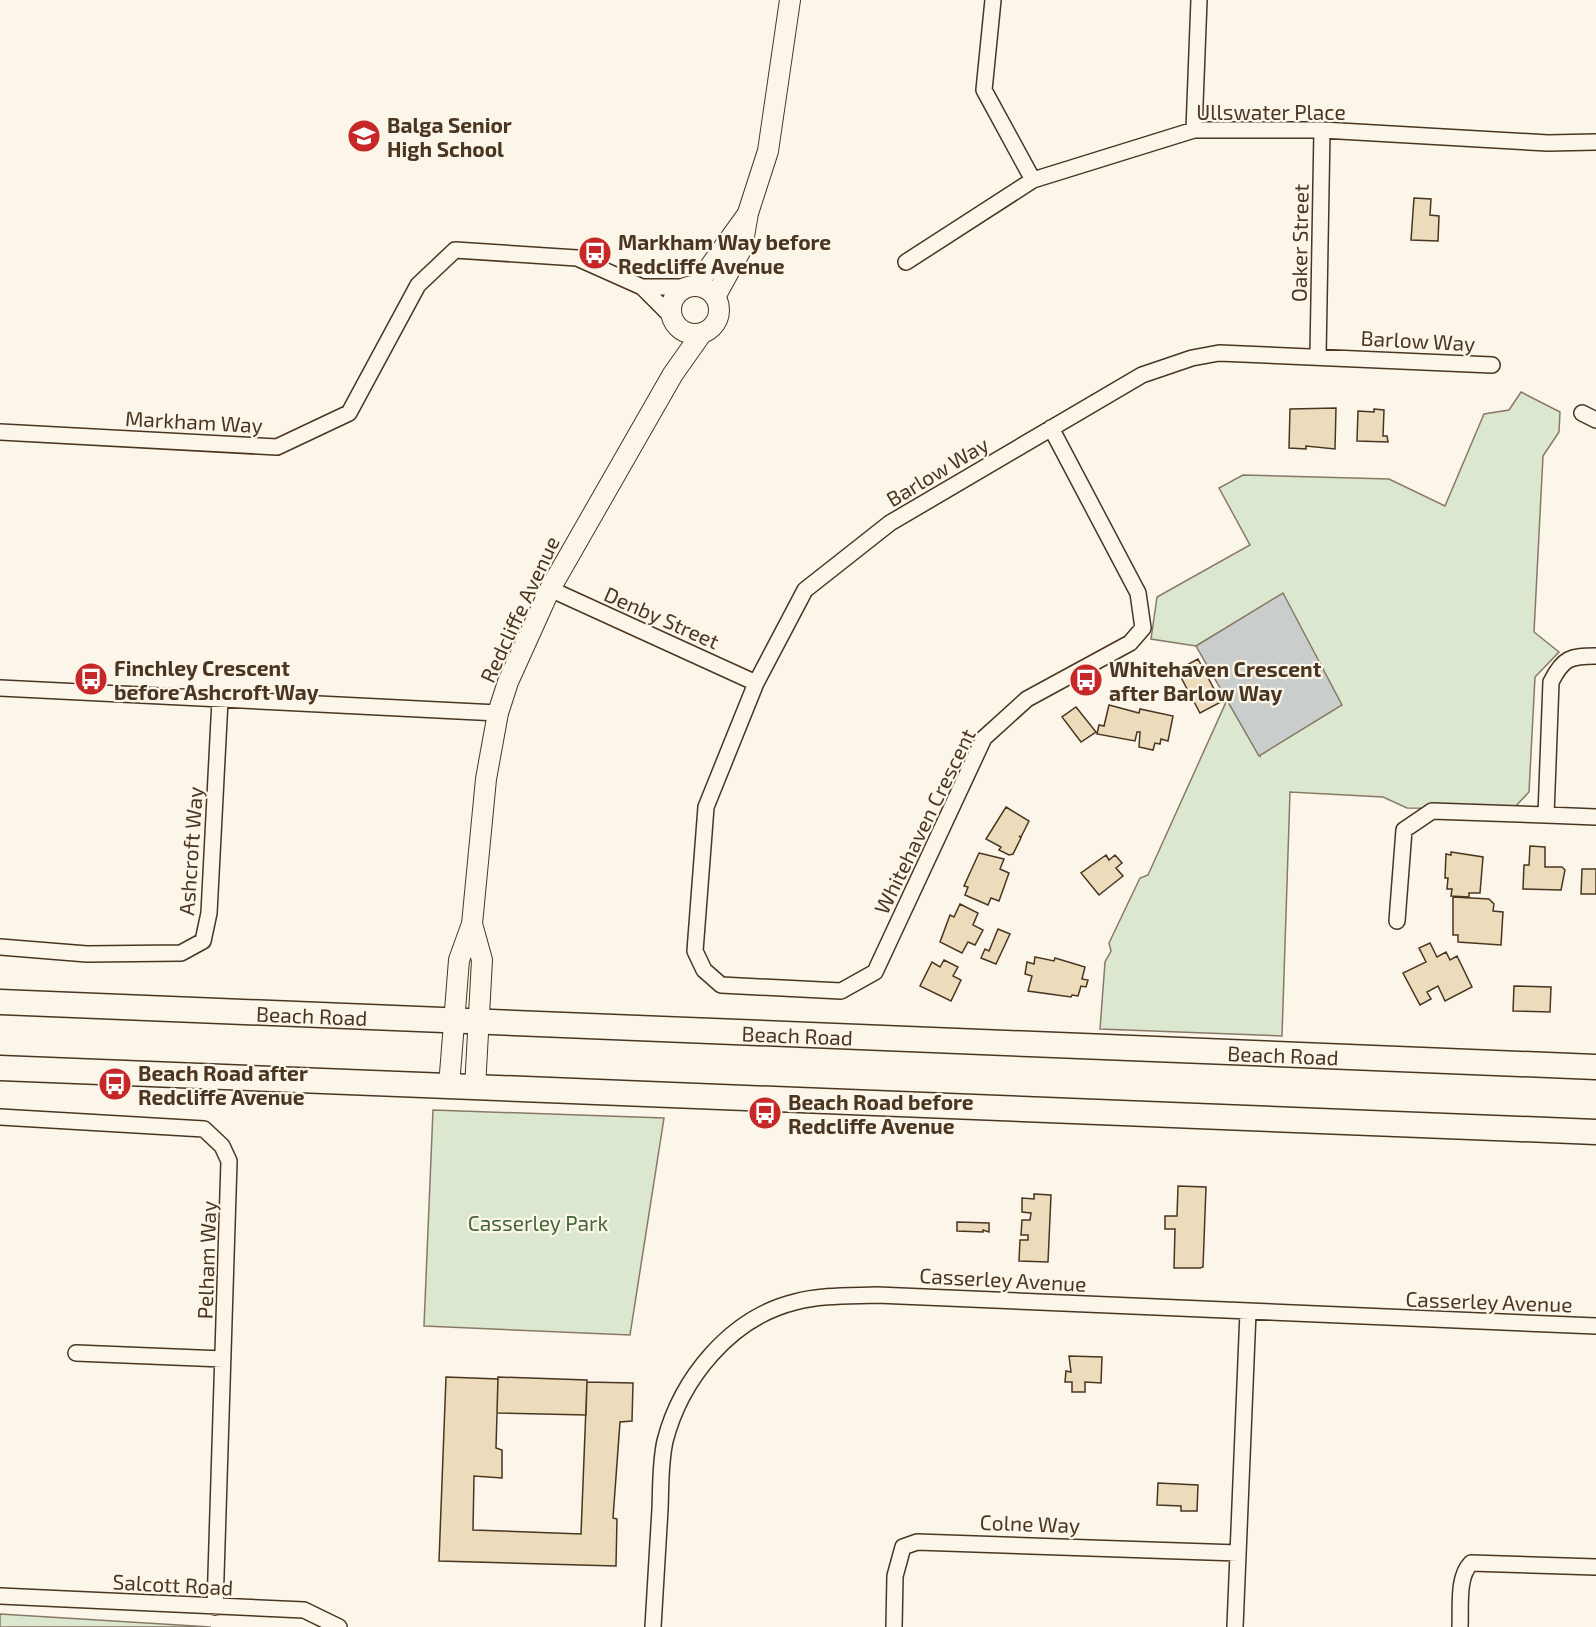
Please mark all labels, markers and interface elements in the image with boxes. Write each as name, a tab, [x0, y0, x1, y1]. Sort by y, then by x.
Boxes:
street label: Ullswater Place	[1196, 99, 1346, 124]
place label: Balga Senior High School	[387, 112, 512, 161]
school or university icon: Balga Senior High School	[346, 118, 382, 154]
street label: Oaker Street	[1285, 184, 1313, 302]
place label: Markham Way before Redcliffe Avenue	[618, 229, 831, 278]
bus stop icon: Markham Way before Redcliffe Avenue	[577, 235, 613, 271]
street label: Barlow Way	[1360, 325, 1476, 355]
street label: Markham Way	[124, 405, 264, 437]
street label: Barlow Way	[881, 431, 993, 511]
street label: Redcliffe Avenue	[474, 532, 564, 686]
street label: Denby Street	[601, 581, 723, 653]
place label: Finchley Crescent before Ashcroft Way	[114, 655, 319, 705]
place label: Whitehaven Crescent after Barlow Way	[1109, 656, 1322, 706]
bus stop icon: Finchley Crescent before Ashcroft Way	[73, 661, 109, 697]
bus stop icon: Whitehaven Crescent after Barlow Way	[1068, 662, 1104, 698]
street label: Whitehaven Crescent	[868, 724, 980, 918]
street label: Ashcroft Way	[173, 786, 207, 916]
street label: Beach Road	[256, 1000, 368, 1029]
street label: Beach Road	[741, 1020, 854, 1049]
street label: Beach Road	[1227, 1039, 1339, 1069]
place label: Beach Road after Redcliffe Avenue	[138, 1060, 308, 1109]
bus stop icon: Beach Road after Redcliffe Avenue	[97, 1066, 133, 1102]
place label: Beach Road before Redcliffe Avenue	[788, 1089, 974, 1138]
bus stop icon: Beach Road before Redcliffe Avenue	[747, 1095, 783, 1131]
street label: Pelham Way	[191, 1200, 221, 1320]
park label: Casserley Park	[468, 1210, 608, 1235]
street label: Casserley Avenue	[919, 1262, 1087, 1296]
street label: Casserley Avenue	[1405, 1286, 1573, 1316]
street label: Colne Way	[979, 1509, 1081, 1537]
street label: Salcott Road	[112, 1568, 234, 1600]

